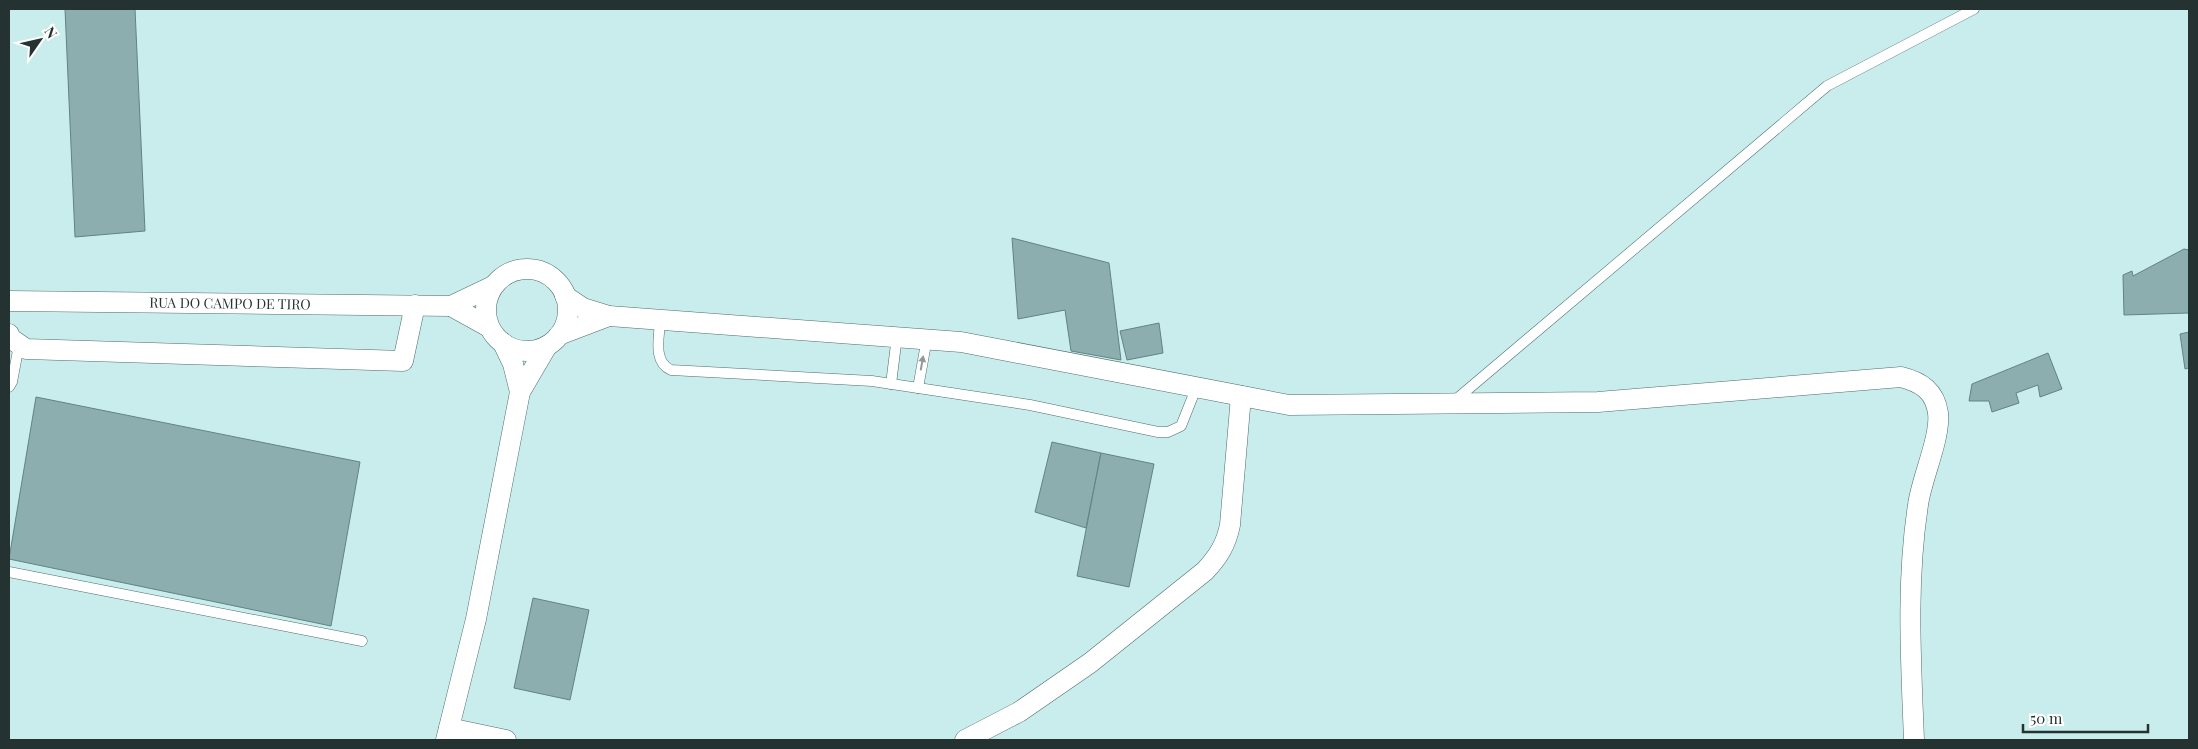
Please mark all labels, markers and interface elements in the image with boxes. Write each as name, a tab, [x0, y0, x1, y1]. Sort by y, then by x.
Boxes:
north arrow	[15, 15, 65, 65]
text: N	[40, 23, 62, 42]
street label: RUA DO CAMPO DE TIRO	[149, 293, 311, 313]
one-way arrow	[919, 354, 927, 370]
scale bar	[2023, 702, 2148, 734]
text: 50 m	[2030, 708, 2063, 728]

